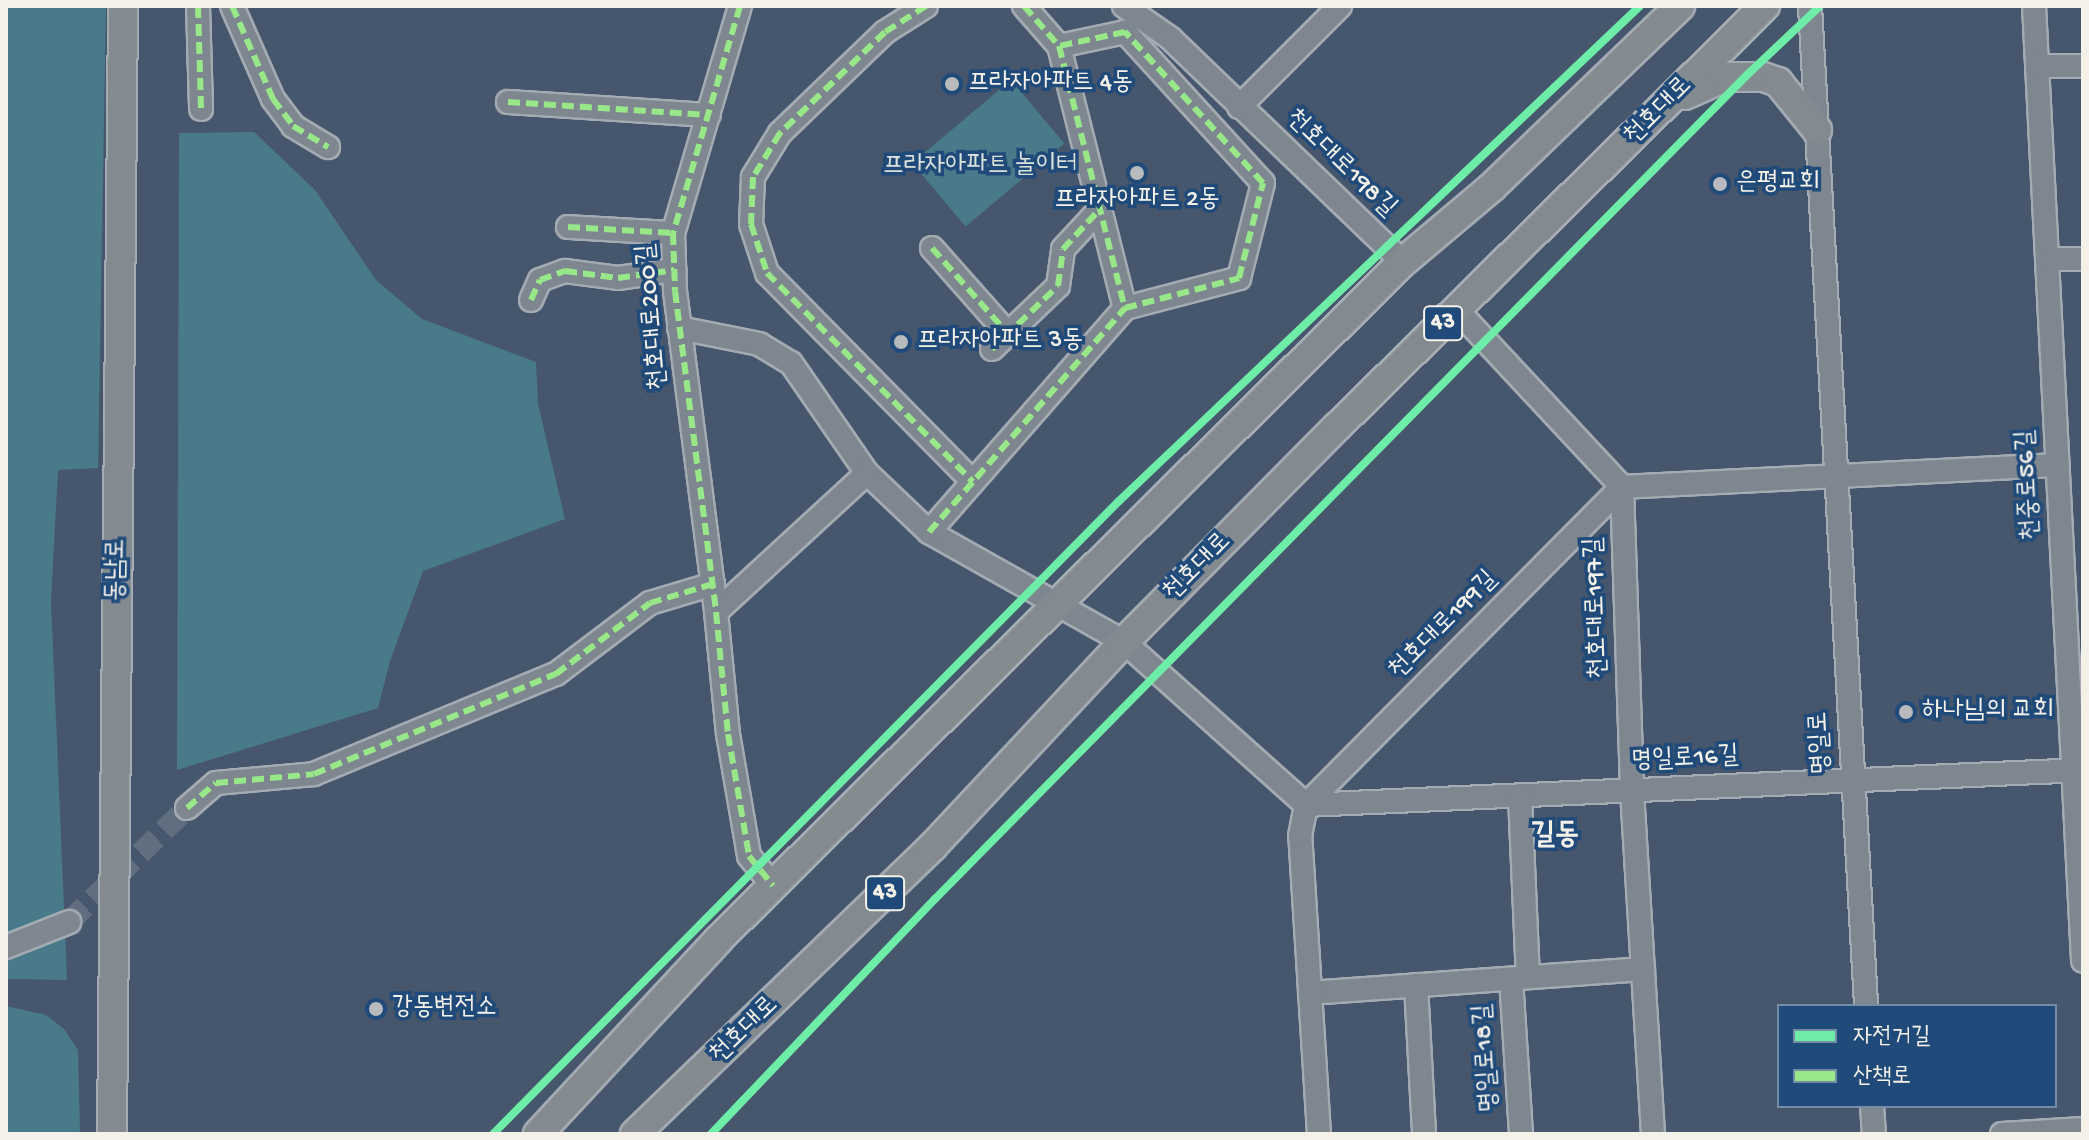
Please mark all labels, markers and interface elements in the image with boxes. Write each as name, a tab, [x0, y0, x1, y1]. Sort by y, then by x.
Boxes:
place label: 프라자아파트 4동	[968, 68, 1133, 100]
street label: 천호대로	[1618, 71, 1700, 153]
marker: 프라자아파트 4동	[943, 75, 961, 93]
street label: 천호대로198길	[1278, 103, 1402, 225]
park label: 프라자아파트 놀이터	[883, 151, 1077, 183]
marker: 프라자아파트 2동	[1128, 164, 1146, 182]
place label: 은평교회	[1736, 168, 1820, 200]
marker: 은평교회	[1711, 175, 1729, 193]
place label: 프라자아파트 2동	[1054, 185, 1220, 217]
street label: 천호대로200길	[632, 242, 676, 392]
road number: 43	[1423, 303, 1463, 343]
place label: 프라자아파트 3동	[917, 326, 1083, 358]
marker: 프라자아파트 3동	[892, 333, 910, 351]
street label: 천중로56길	[2012, 429, 2048, 541]
street label: 천호대로	[1157, 527, 1239, 609]
street label: 천호대로197길	[1580, 537, 1616, 679]
street label: 동남로	[102, 538, 134, 602]
street label: 천호대로199길	[1383, 565, 1505, 687]
place label: 하나님의 교회	[1922, 696, 2054, 728]
marker: 하나님의 교회	[1897, 703, 1915, 721]
street label: 명일로	[1805, 711, 1839, 775]
street label: 명일로16길	[1631, 742, 1739, 778]
district label: 길동	[1531, 819, 1579, 855]
road number: 43	[865, 873, 905, 913]
street label: 천호대로	[704, 991, 786, 1071]
place label: 강동변전소	[392, 993, 497, 1025]
marker: 강동변전소	[367, 1000, 385, 1018]
street label: 명일로18길	[1469, 1003, 1507, 1113]
legend	[1777, 1004, 2057, 1108]
text: 자전거길	[1853, 1023, 1930, 1052]
text: 산책로	[1853, 1063, 1911, 1092]

